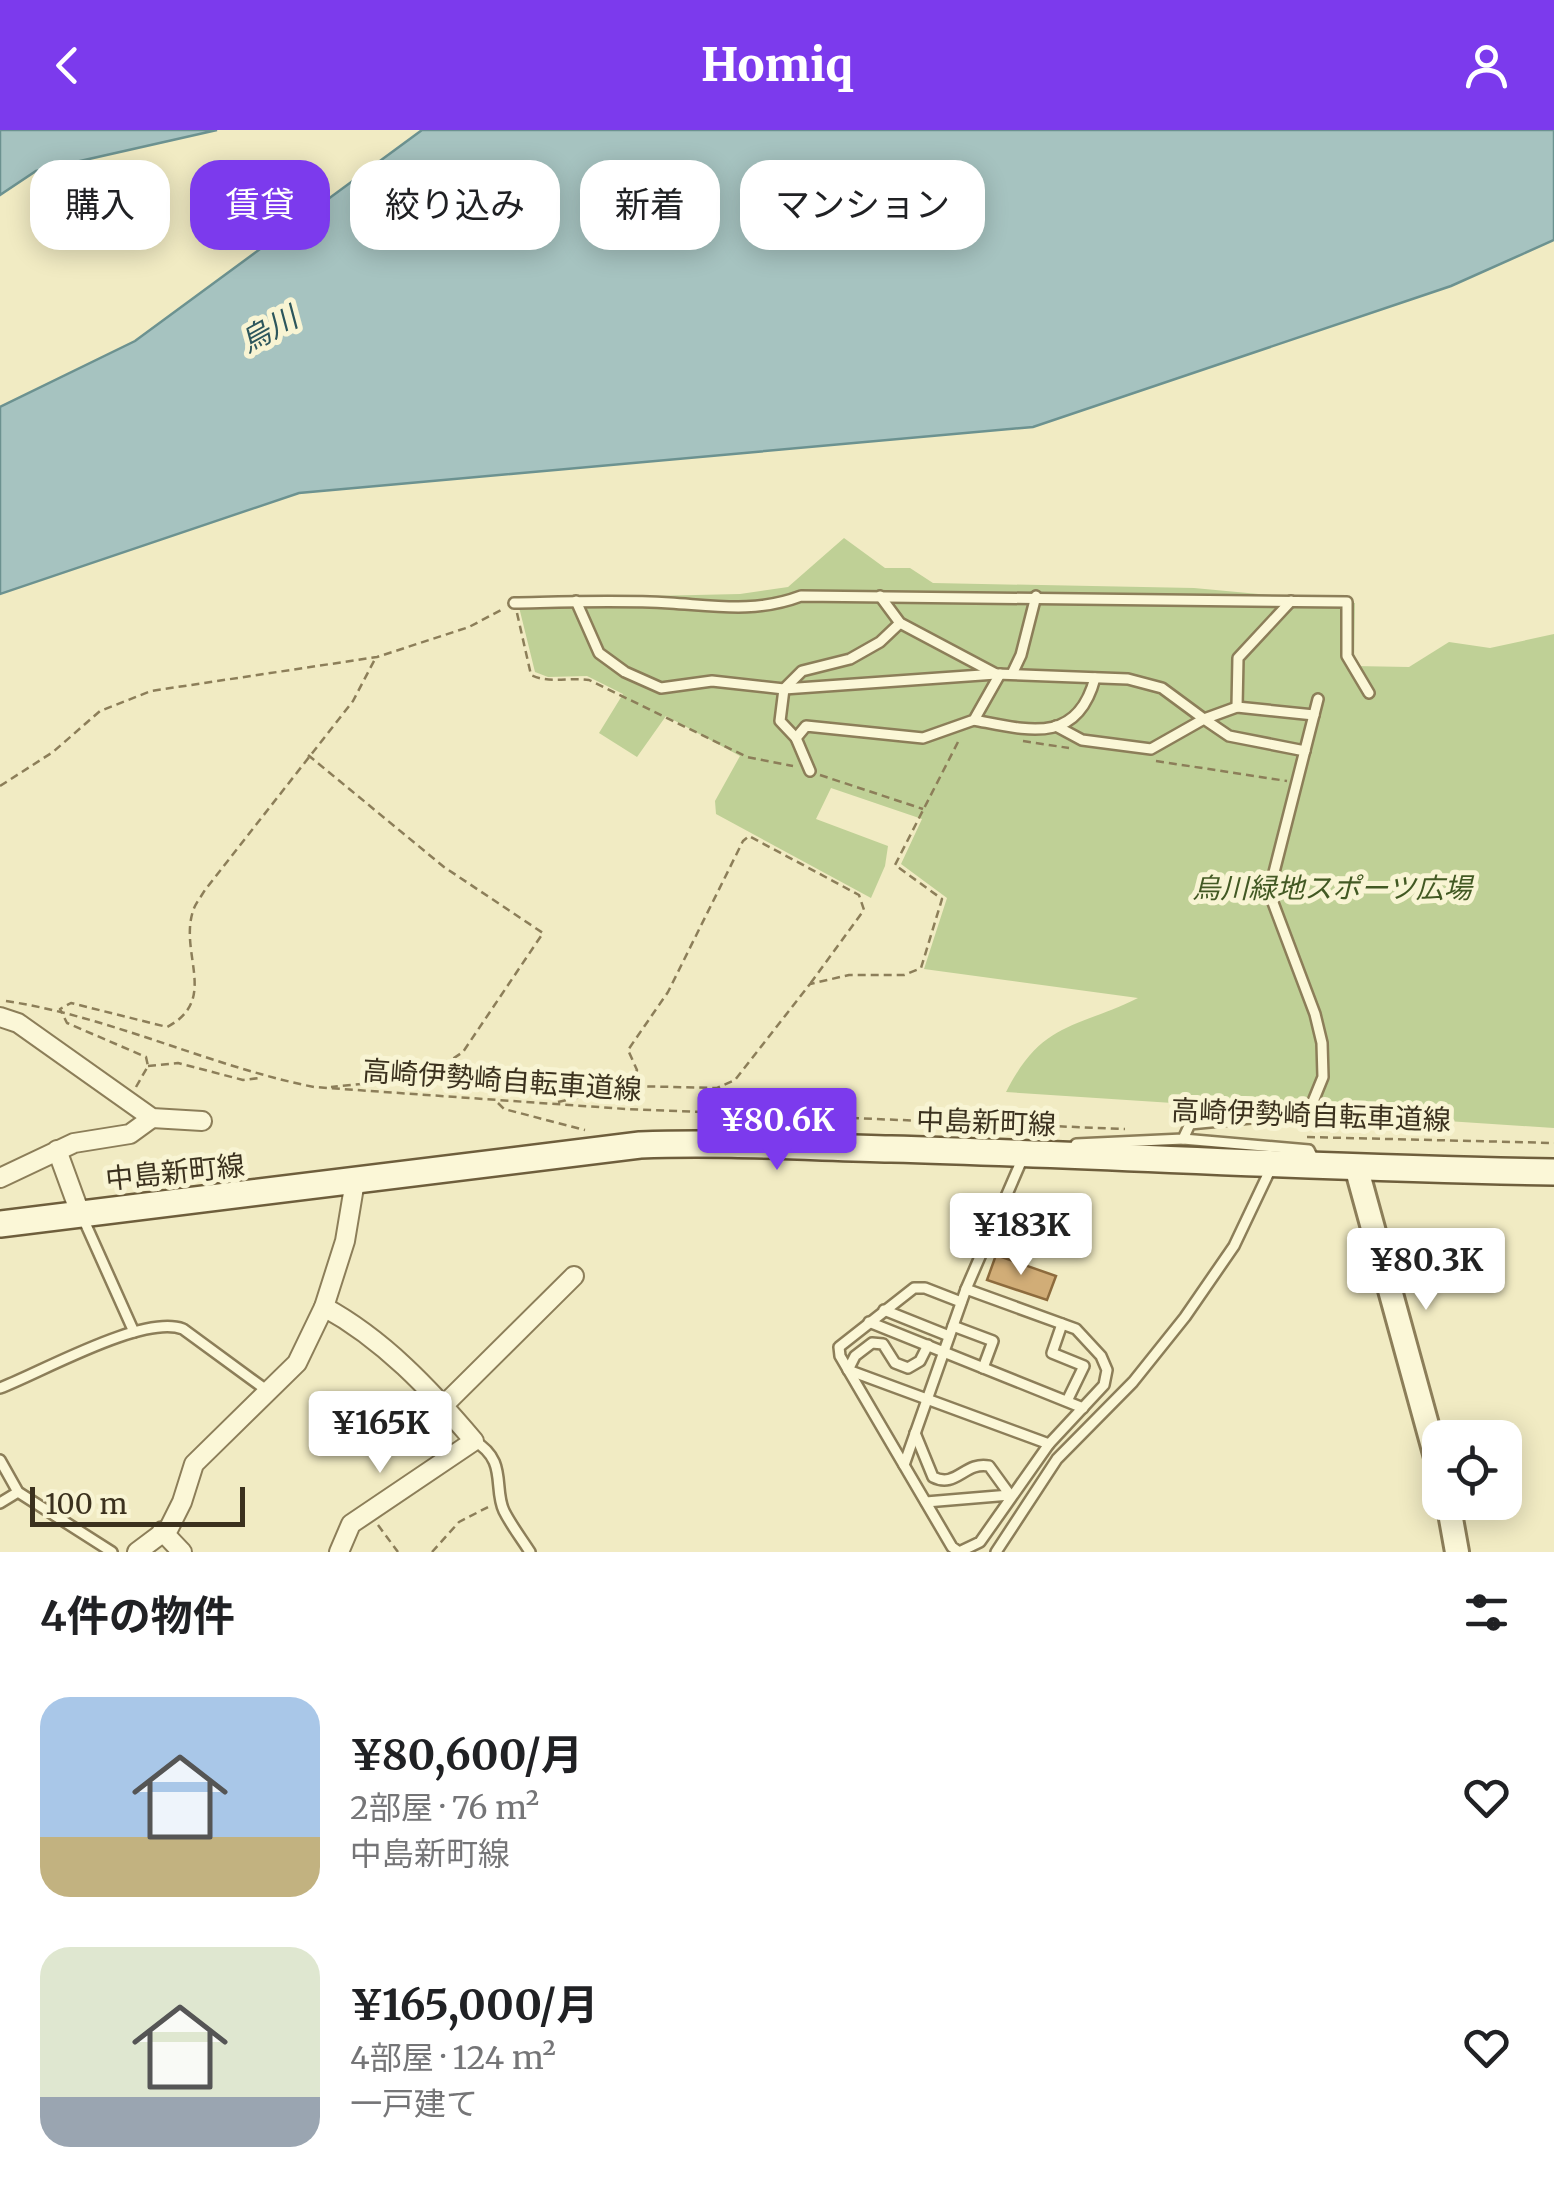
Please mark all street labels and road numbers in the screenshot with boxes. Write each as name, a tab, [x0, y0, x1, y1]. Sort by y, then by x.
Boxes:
street label: 高崎伊勢崎自転車道線	[361, 1052, 643, 1108]
street label: 高崎伊勢崎自転車道線	[1170, 1092, 1452, 1138]
street label: 中島新町線	[915, 1102, 1057, 1142]
street label: 中島新町線	[103, 1147, 247, 1197]

